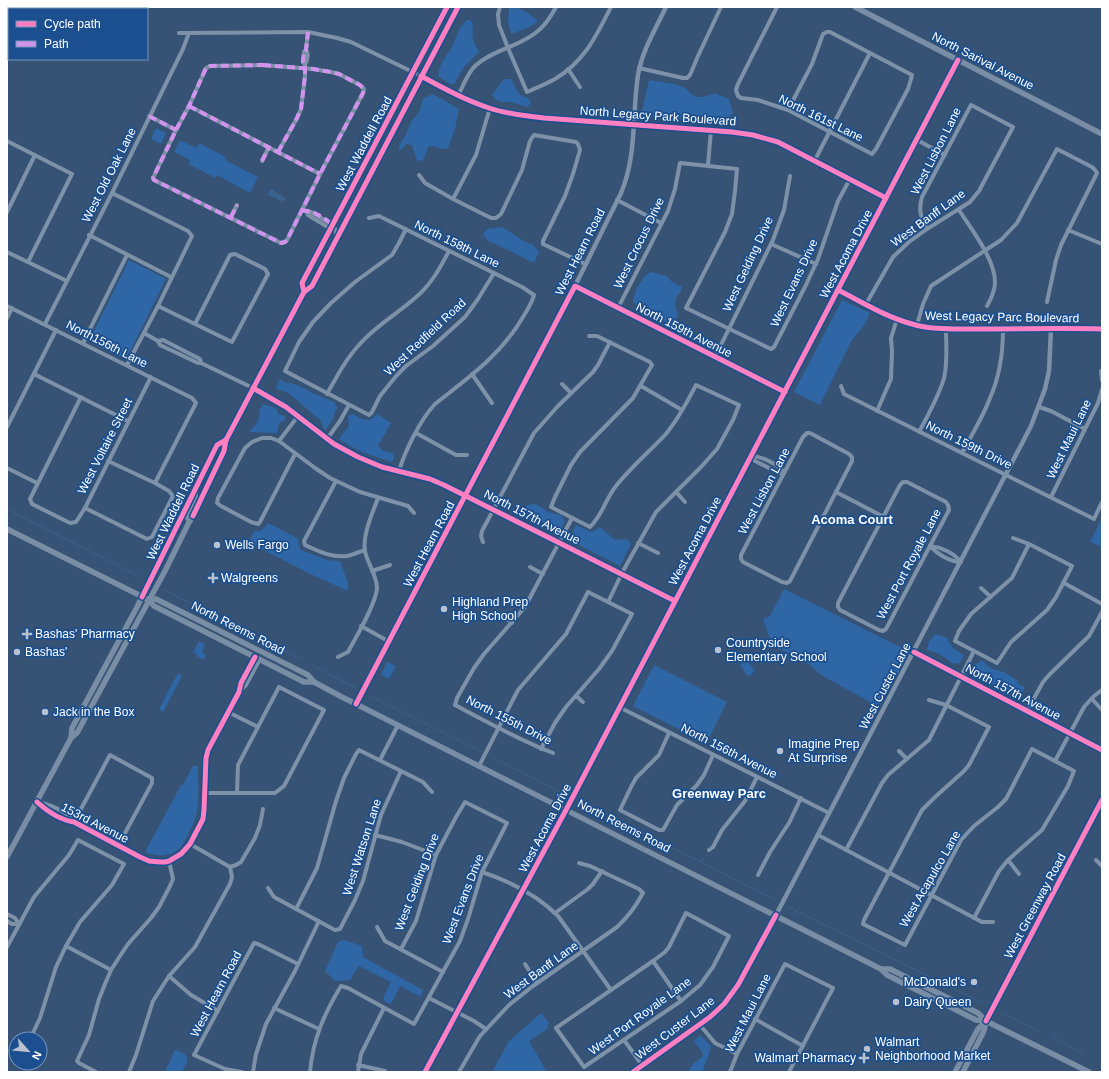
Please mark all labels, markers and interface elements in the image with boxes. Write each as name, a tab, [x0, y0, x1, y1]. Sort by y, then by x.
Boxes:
legend	[8, 8, 148, 60]
text: Cycle path	[44, 17, 101, 31]
street label: North Sarival Avenue	[930, 29, 1037, 93]
text: Path	[44, 37, 69, 51]
street label: North 161st Lane	[777, 92, 866, 145]
street label: West Waddell Road	[333, 94, 395, 194]
street label: North Legacy Park Boulevard	[579, 104, 737, 128]
street label: West Lisbon Lane	[908, 105, 964, 197]
street label: West Old Oak Lane	[79, 125, 139, 225]
street label: West Banff Lane	[888, 186, 968, 250]
street label: West Crocus Drive	[611, 195, 667, 291]
street label: West Hearn Road	[552, 206, 608, 298]
street label: West Acoma Drive	[817, 207, 875, 301]
street label: West Gelding Drive	[720, 214, 776, 314]
street label: North 158th Lane	[412, 217, 502, 271]
street label: West Evans Drive	[768, 237, 821, 329]
street label: West Redfield Road	[381, 296, 469, 378]
street label: North 159th Avenue	[634, 300, 735, 360]
street label: West Legacy Parc Boulevard	[925, 309, 1079, 325]
street label: North156th Lane	[64, 317, 150, 371]
street label: West Voltaire Street	[75, 395, 136, 496]
street label: West Maui Lane	[1044, 397, 1094, 481]
street label: North 159th Drive	[924, 418, 1015, 472]
street label: West Lisbon Lane	[735, 445, 793, 537]
street label: West Waddell Road	[144, 462, 202, 562]
street label: North 157th Avenue	[482, 487, 583, 547]
street label: West Acoma Drive	[666, 494, 724, 588]
street label: West Hearn Road	[400, 499, 458, 589]
street label: West Port Royale Lane	[874, 506, 944, 622]
district label: Acoma Court	[811, 512, 893, 527]
place label: Wells Fargo	[225, 538, 289, 552]
marker: Wells Fargo	[212, 540, 222, 550]
place label: Walgreens	[221, 571, 278, 585]
marker: Walgreens	[208, 573, 218, 583]
place label: Highland Prep High School	[452, 595, 528, 623]
street label: North Reems Road	[189, 598, 287, 658]
marker: Highland Prep High School	[439, 604, 449, 614]
place label: Bashas' Pharmacy	[35, 627, 135, 641]
marker: Bashas' Pharmacy	[22, 629, 32, 639]
place label: Countryside Elementary School	[726, 636, 827, 664]
street label: West Custer Lane	[856, 640, 914, 732]
place label: Bashas'	[25, 645, 67, 659]
marker: Countryside Elementary School	[713, 645, 723, 655]
marker: Bashas'	[12, 647, 22, 657]
street label: North 157th Avenue	[963, 661, 1063, 723]
street label: North 155th Drive	[464, 692, 554, 748]
place label: Jack in the Box	[53, 705, 134, 719]
marker: Jack in the Box	[40, 707, 50, 717]
street label: North 156th Avenue	[679, 721, 780, 781]
place label: Imagine Prep At Surprise	[788, 737, 860, 765]
marker: Imagine Prep At Surprise	[775, 746, 785, 756]
street label: West Acoma Drive	[516, 781, 574, 875]
district label: Greenway Parc	[672, 786, 766, 801]
street label: North Reems Road	[575, 796, 673, 856]
street label: West Watson Lane	[340, 797, 384, 897]
street label: 153rd Avenue	[59, 800, 131, 846]
street label: West Acapulco Lane	[897, 828, 964, 930]
street label: West Gelding Drive	[392, 831, 442, 933]
street label: West Greenway Road	[1001, 851, 1069, 961]
street label: West Evans Drive	[439, 852, 487, 946]
street label: West Banff Lane	[501, 938, 581, 1002]
street label: West Hearn Road	[187, 949, 245, 1039]
street label: West Maui Lane	[722, 971, 774, 1055]
street label: West Port Royale Lane	[586, 974, 694, 1058]
place label: McDonald's	[904, 975, 966, 989]
marker: McDonald's	[969, 977, 979, 987]
street label: West Custer Lane	[633, 993, 718, 1062]
place label: Dairy Queen	[904, 995, 971, 1009]
marker: Dairy Queen	[891, 997, 901, 1007]
north arrow	[8, 1031, 48, 1071]
place label: Walmart Neighborhood Market	[875, 1035, 991, 1063]
marker: Walmart Neighborhood Market	[862, 1044, 872, 1054]
text: N	[30, 1049, 44, 1062]
place label: Walmart Pharmacy	[754, 1051, 856, 1065]
marker: Walmart Pharmacy	[859, 1053, 869, 1063]

